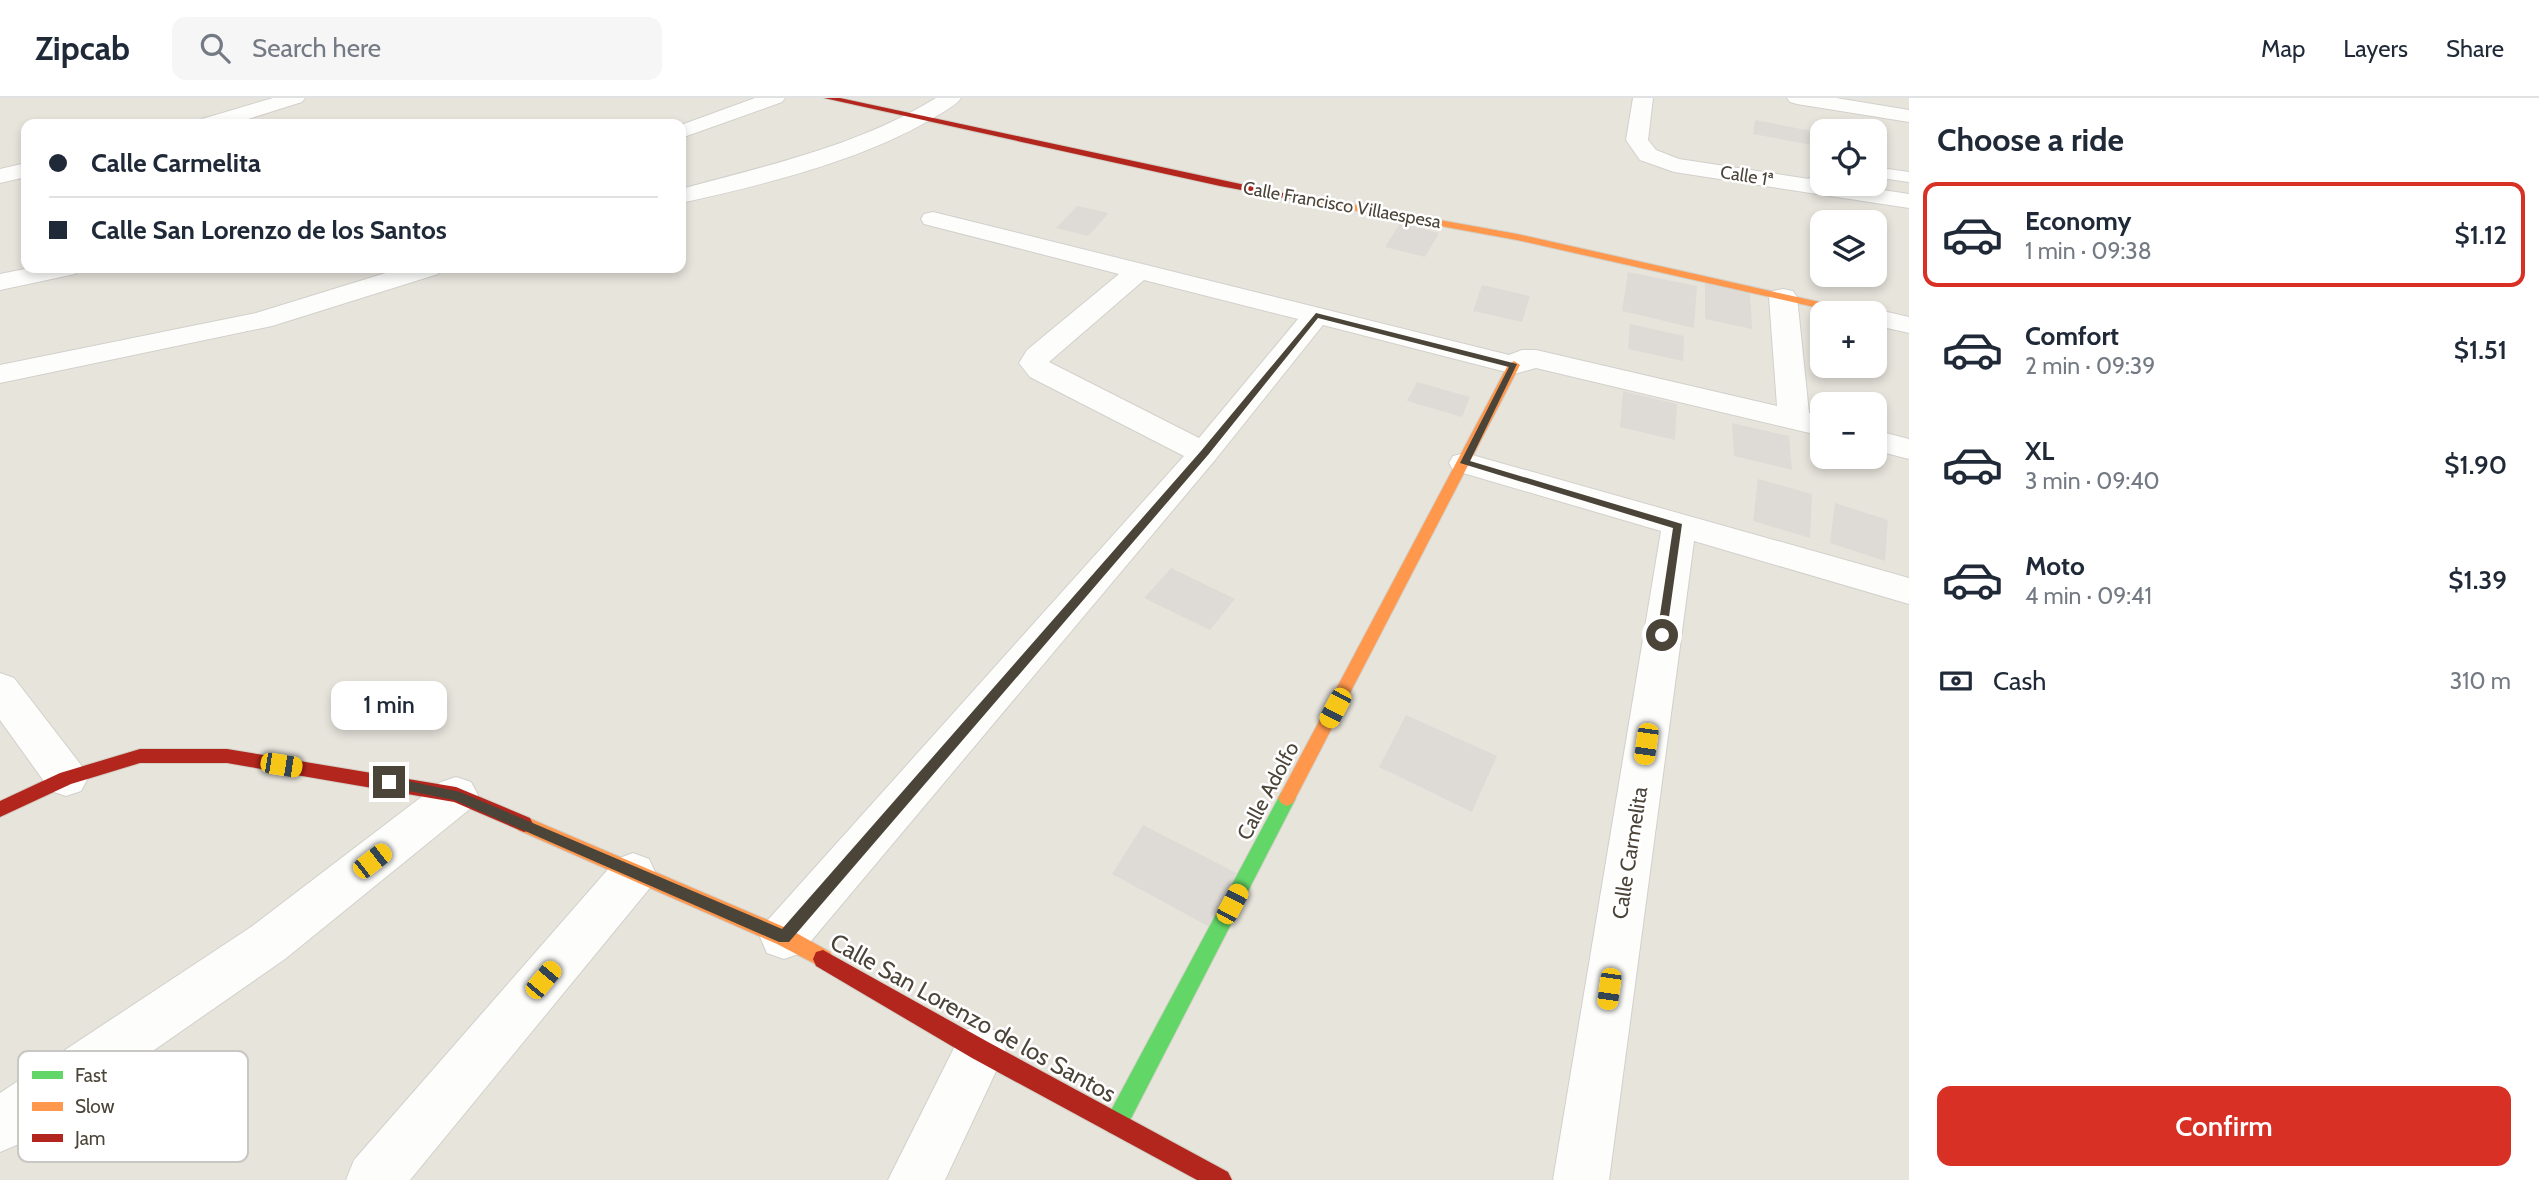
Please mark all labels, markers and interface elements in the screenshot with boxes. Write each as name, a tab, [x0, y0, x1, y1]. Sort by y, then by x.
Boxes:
search box	[172, 17, 662, 80]
text: Zipcab	[35, 28, 130, 68]
icon: search	[196, 29, 234, 67]
text: Search here	[252, 32, 381, 64]
text: Map	[2261, 34, 2305, 63]
text: Layers	[2343, 34, 2408, 63]
text: Share	[2446, 34, 2504, 63]
map controls	[1810, 119, 1887, 469]
button: locate	[1810, 119, 1887, 196]
text: Choose a ride	[1937, 120, 2124, 159]
text: Calle Carmelita	[91, 147, 261, 179]
street label: Calle 1ª	[1719, 161, 1775, 191]
street label: Calle Francisco Villaespesa	[1241, 177, 1443, 233]
icon: car	[1941, 203, 2004, 266]
text: Economy	[2025, 205, 2131, 237]
button: layers	[1810, 210, 1887, 287]
text: Calle San Lorenzo de los Santos	[91, 214, 447, 246]
text: $1.12	[2455, 219, 2507, 251]
text: 1 min · 09:38	[2025, 237, 2152, 265]
button: +	[1810, 301, 1887, 378]
icon: car	[1941, 318, 2004, 381]
text: Comfort	[2025, 320, 2119, 352]
text: $1.51	[2454, 334, 2507, 366]
text: 2 min · 09:39	[2025, 352, 2155, 380]
button: −	[1810, 392, 1887, 469]
icon: car	[1941, 433, 2004, 496]
text: XL	[2025, 435, 2054, 467]
text: $1.90	[2444, 449, 2507, 481]
text: 3 min · 09:40	[2025, 467, 2160, 495]
icon: car	[1941, 548, 2004, 611]
text: Moto	[2025, 550, 2085, 582]
text: $1.39	[2448, 564, 2507, 596]
text: 4 min · 09:41	[2025, 582, 2152, 610]
route start	[1646, 619, 1678, 651]
icon: cash	[1937, 662, 1975, 700]
text: Cash	[1993, 665, 2046, 697]
text: 310 m	[2450, 667, 2511, 695]
callout: 1 min	[331, 680, 447, 730]
car	[1316, 685, 1355, 731]
text: 1 min	[363, 691, 415, 719]
car	[1633, 722, 1660, 766]
street label: Calle Adolfo	[1231, 737, 1304, 844]
car	[259, 751, 304, 779]
route end	[373, 766, 405, 798]
street label: Calle Carmelita	[1607, 785, 1652, 921]
car	[349, 840, 396, 882]
car	[1213, 881, 1252, 927]
street label: Calle San Lorenzo de los Santos	[825, 927, 1121, 1108]
car	[522, 957, 565, 1003]
car	[1596, 967, 1623, 1011]
legend	[18, 1051, 248, 1162]
text: Fast	[75, 1064, 108, 1087]
button: Confirm	[1937, 1086, 2511, 1166]
text: Slow	[75, 1095, 115, 1118]
text: Jam	[74, 1127, 105, 1150]

